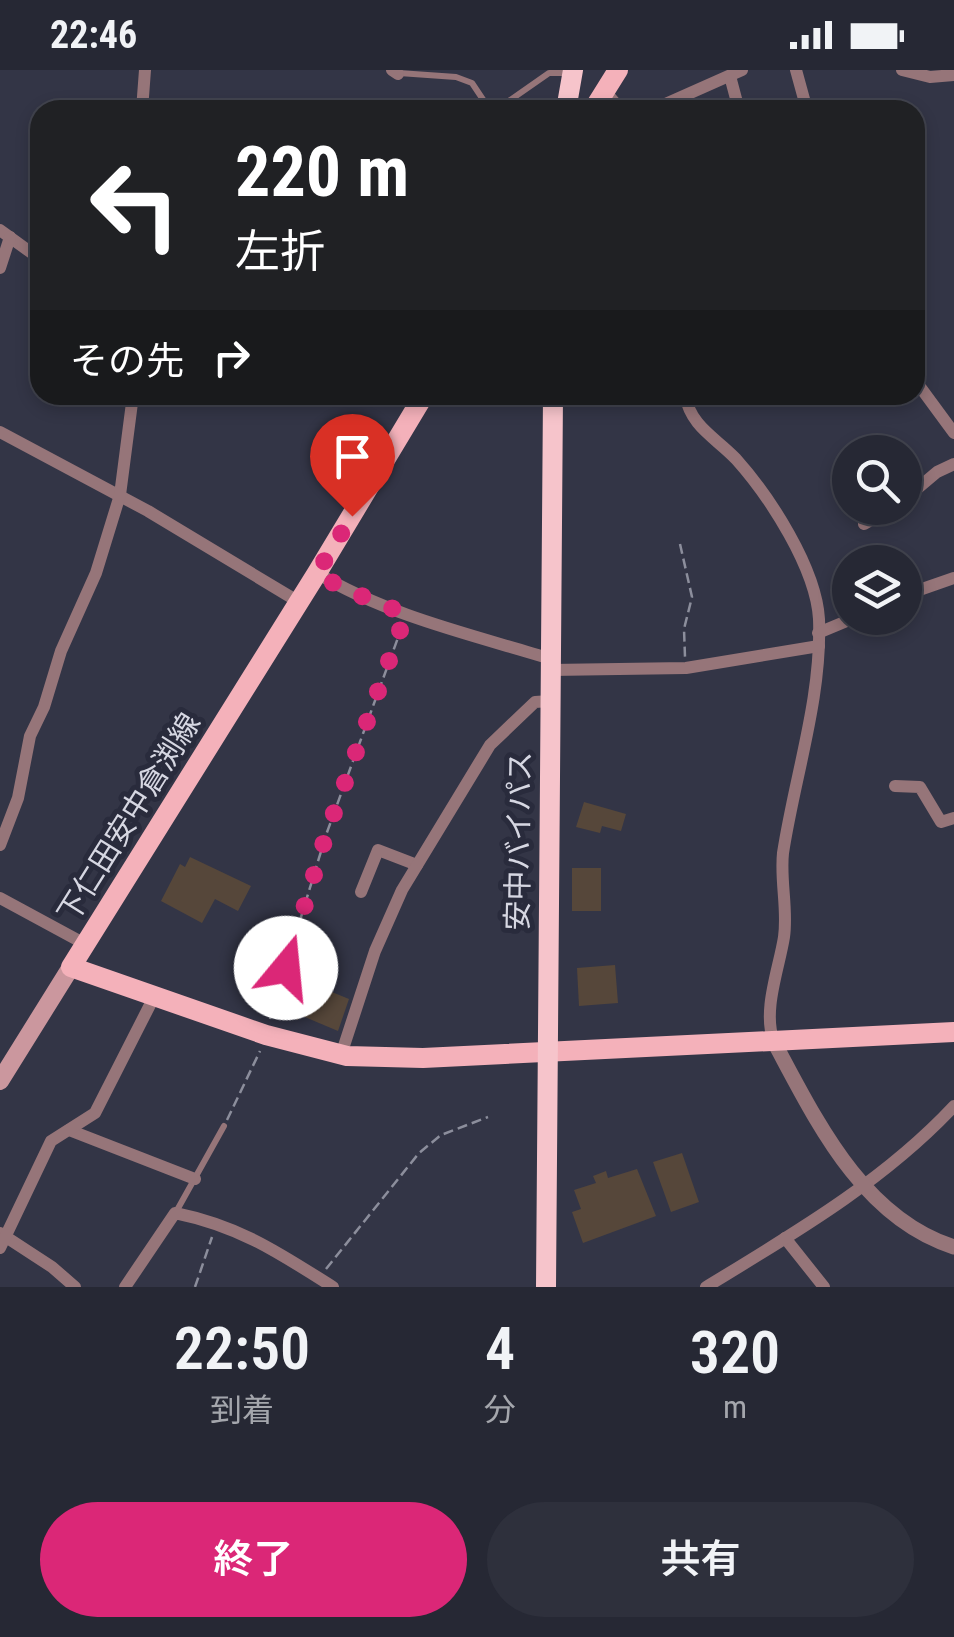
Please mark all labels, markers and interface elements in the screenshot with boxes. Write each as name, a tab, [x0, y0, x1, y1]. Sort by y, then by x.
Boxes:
text: 22:46	[50, 13, 137, 57]
text: 220 m	[235, 131, 409, 213]
icon: left	[70, 140, 200, 270]
text: 左折	[235, 225, 325, 278]
icon: right	[204, 330, 259, 385]
text: その先	[70, 339, 184, 383]
pin	[310, 414, 395, 517]
icon: arrive	[325, 429, 380, 484]
map controls	[832, 435, 922, 635]
button: search	[832, 435, 922, 525]
button: layers	[832, 545, 922, 635]
street label: 下仁田安中倉渕線	[50, 707, 207, 929]
street label: 安中バイパス	[499, 751, 538, 931]
position arrow	[234, 916, 338, 1020]
text: 22:50	[174, 1313, 310, 1384]
text: 4	[485, 1313, 515, 1384]
text: 320	[690, 1317, 780, 1388]
text: m	[723, 1388, 747, 1426]
text: 到着	[210, 1391, 274, 1429]
text: 分	[484, 1391, 516, 1429]
button: 終了	[40, 1502, 467, 1617]
button: 共有	[487, 1502, 914, 1617]

